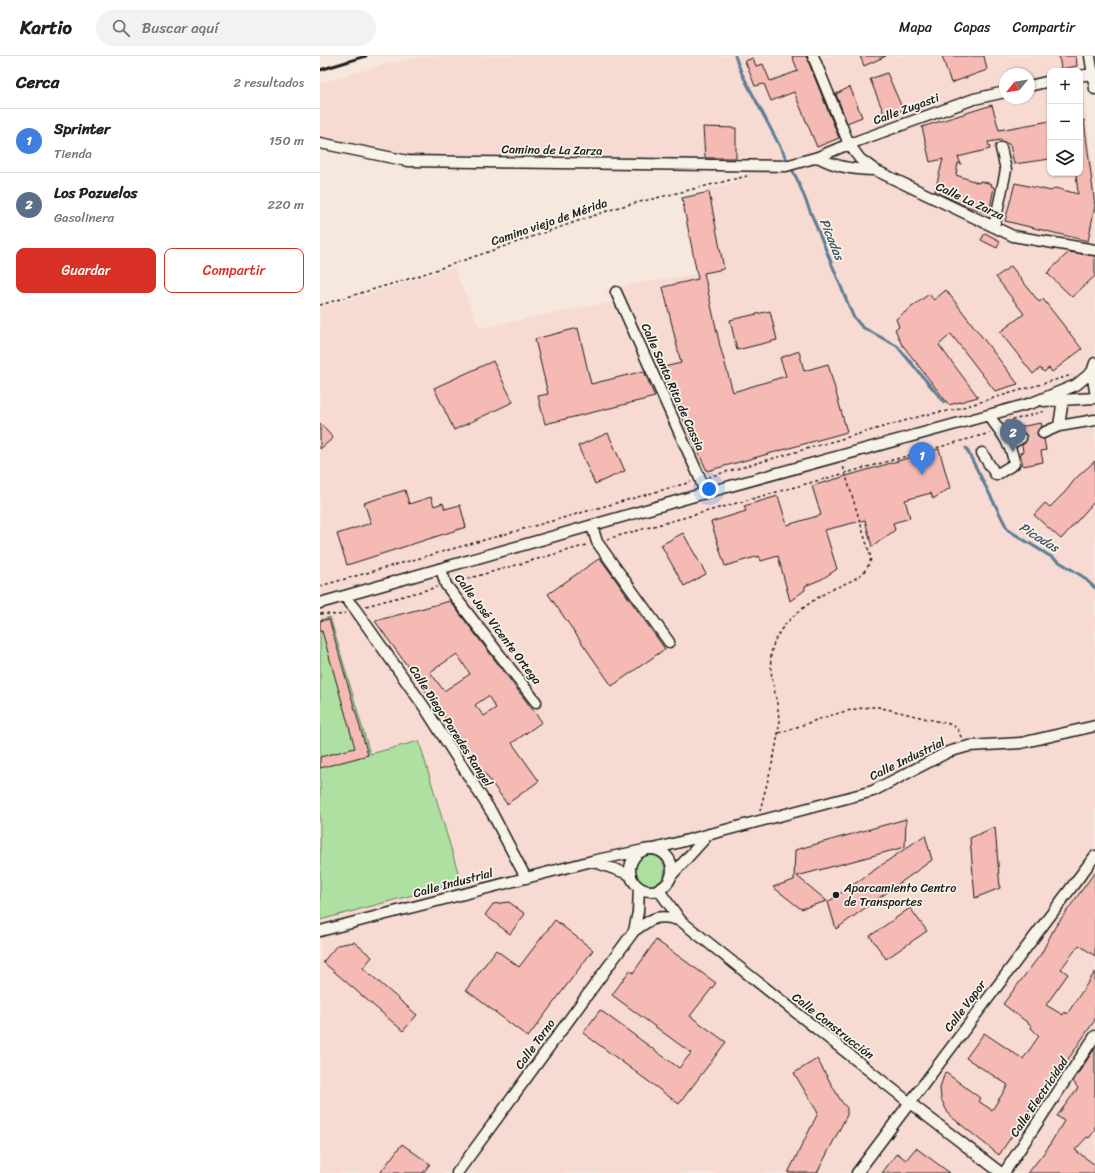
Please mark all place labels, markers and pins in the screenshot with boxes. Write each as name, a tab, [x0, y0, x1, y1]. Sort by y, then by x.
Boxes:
pin: 2	[1000, 419, 1026, 452]
pin: 1	[909, 442, 935, 475]
place label: Aparcamiento Centro de Transportes	[843, 877, 956, 913]
marker: Aparcamiento Centro de Transportes	[831, 890, 841, 900]

